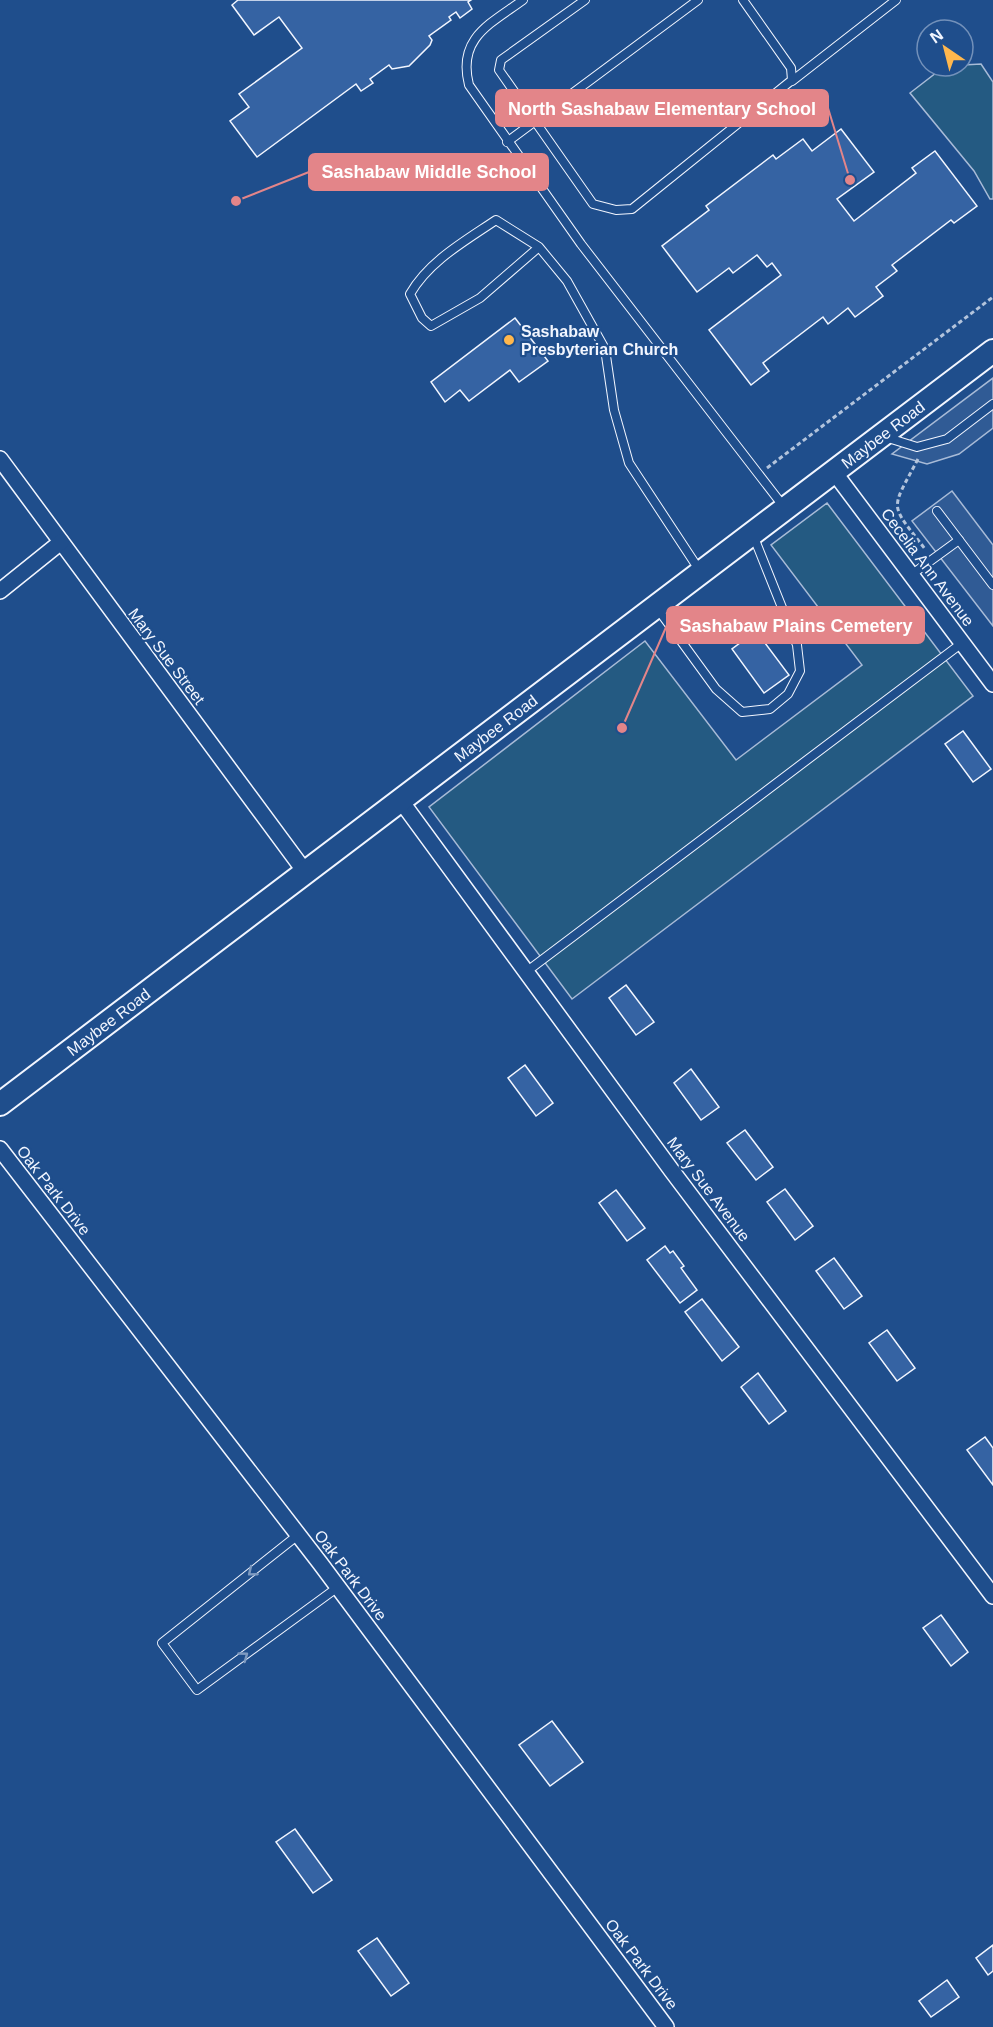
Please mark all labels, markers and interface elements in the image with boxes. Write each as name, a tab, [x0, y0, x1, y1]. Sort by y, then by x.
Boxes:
north arrow	[915, 18, 975, 78]
text: N	[927, 26, 946, 46]
callout: North Sashabaw Elementary School	[496, 90, 828, 126]
text: North Sashabaw Elementary School	[508, 99, 816, 119]
callout: Sashabaw Middle School	[309, 154, 548, 190]
text: Sashabaw Middle School	[321, 162, 537, 182]
place label: Sashabaw Presbyterian Church	[521, 323, 678, 358]
marker: Sashabaw Presbyterian Church	[502, 333, 516, 347]
street label: Maybee Road	[838, 398, 928, 472]
street label: Cecelia Ann Avenue	[878, 505, 977, 630]
street label: Mary Sue Street	[125, 605, 209, 708]
callout: Sashabaw Plains Cemetery	[667, 607, 924, 643]
text: Sashabaw Plains Cemetery	[679, 616, 913, 636]
street label: Maybee Road	[451, 692, 541, 765]
street label: Maybee Road	[64, 985, 154, 1059]
street label: Mary Sue Avenue	[664, 1134, 753, 1245]
street label: Oak Park Drive	[14, 1142, 94, 1238]
street label: Oak Park Drive	[311, 1527, 390, 1624]
one-way arrow	[248, 1564, 259, 1575]
one-way arrow	[238, 1652, 249, 1663]
street label: Oak Park Drive	[602, 1916, 681, 2013]

